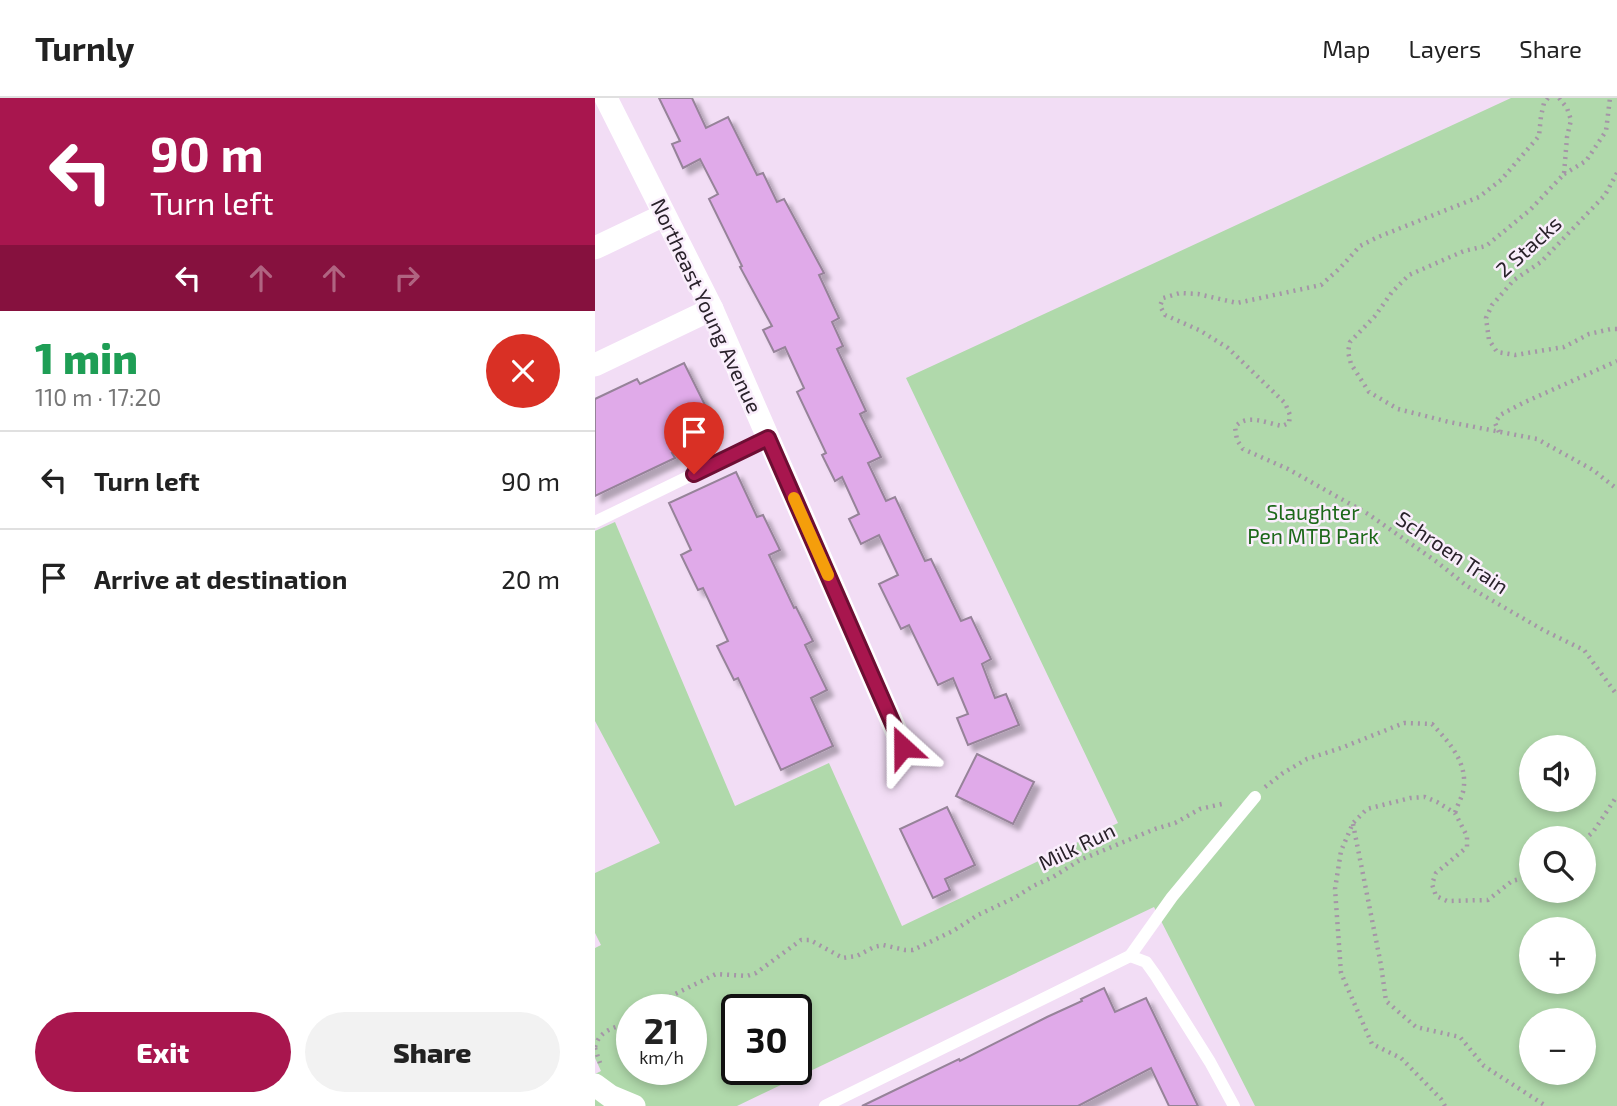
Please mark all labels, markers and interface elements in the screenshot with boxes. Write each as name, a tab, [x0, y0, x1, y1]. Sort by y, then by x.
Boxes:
text: Turnly	[35, 28, 134, 68]
text: Map	[1322, 34, 1370, 63]
text: Layers	[1408, 34, 1481, 63]
text: Share	[1519, 34, 1582, 63]
text: 90 m	[150, 123, 264, 182]
icon: left	[35, 126, 126, 217]
text: Turn left	[150, 183, 274, 221]
street label: Northeast Young Avenue	[647, 194, 768, 417]
street label: 2 Stacks	[1490, 210, 1566, 282]
icon: left	[169, 259, 207, 297]
icon: ahead	[242, 259, 280, 297]
icon: ahead	[315, 259, 353, 297]
icon: right	[388, 259, 426, 297]
text: 1 min	[35, 332, 138, 382]
button: close	[486, 334, 560, 408]
text: 110 m · 17:20	[35, 383, 161, 411]
pin	[664, 402, 724, 474]
icon: arrive	[675, 413, 713, 451]
icon: left	[35, 461, 73, 499]
text: Turn left	[94, 465, 200, 496]
text: 90 m	[501, 465, 560, 496]
park label: Slaughter Pen MTB Park	[1247, 499, 1379, 548]
street label: Schroen Train	[1392, 505, 1514, 598]
icon: arrive	[35, 559, 73, 597]
text: Arrive at destination	[94, 563, 347, 594]
text: 20 m	[501, 563, 560, 594]
position arrow	[866, 710, 940, 784]
map controls	[1519, 735, 1596, 1085]
button: sound	[1519, 735, 1596, 812]
street label: Milk Run	[1034, 816, 1119, 875]
button: search	[1519, 826, 1596, 903]
button: +	[1519, 917, 1596, 994]
speed limit sign: 30	[721, 994, 812, 1085]
button: −	[1519, 1008, 1596, 1085]
text: 21	[644, 1009, 679, 1051]
button: Exit	[35, 1012, 291, 1092]
button: Share	[305, 1012, 560, 1092]
text: km/h	[639, 1046, 684, 1068]

